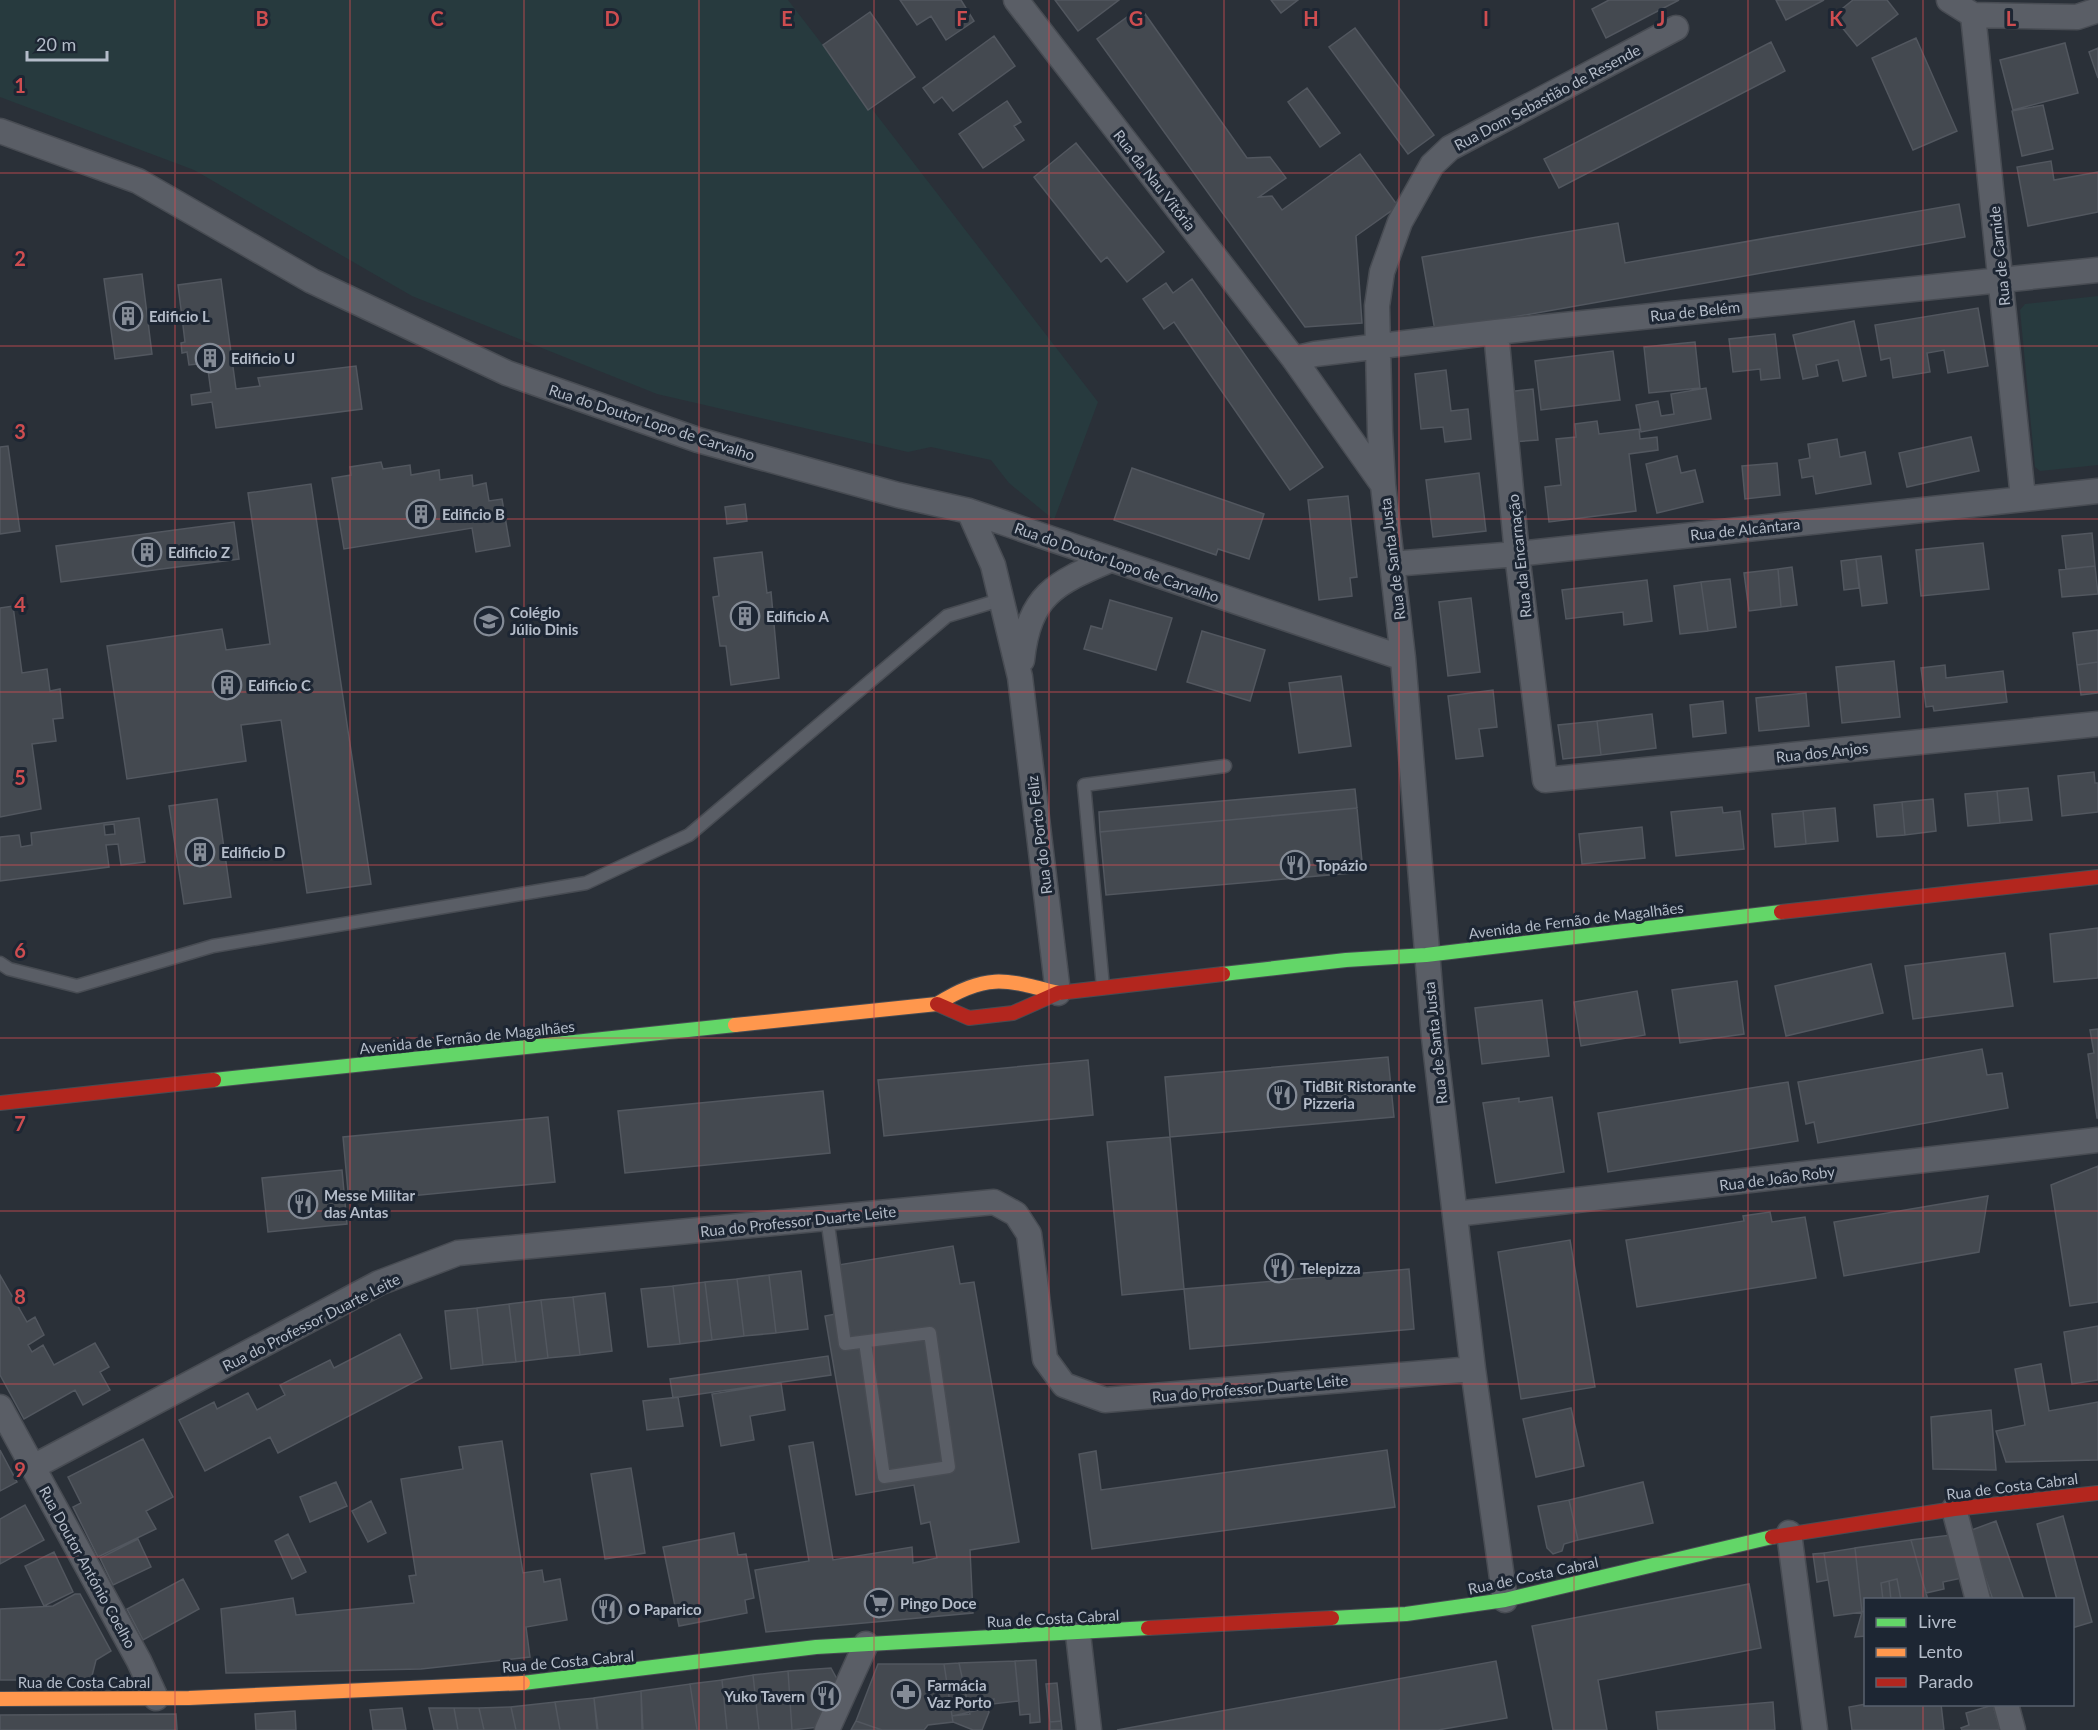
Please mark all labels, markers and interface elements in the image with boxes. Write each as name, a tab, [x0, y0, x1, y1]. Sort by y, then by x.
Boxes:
text: B	[255, 6, 269, 30]
text: C	[430, 6, 444, 30]
text: D	[604, 6, 620, 30]
text: E	[781, 6, 793, 30]
text: F	[956, 6, 968, 30]
text: G	[1129, 6, 1143, 30]
text: H	[1303, 6, 1319, 30]
text: I	[1483, 6, 1489, 30]
text: J	[1657, 6, 1665, 30]
text: K	[1829, 6, 1843, 30]
text: L	[2006, 6, 2017, 30]
scale bar	[27, 24, 106, 62]
text: 20 m	[36, 33, 76, 55]
street label: Rua Dom Sebastião de Resende	[1451, 40, 1643, 154]
text: 1	[14, 73, 26, 97]
street label: Rua da Nau Vitória	[1110, 126, 1200, 234]
street label: Rua de Carnide	[1985, 205, 2013, 307]
text: 2	[14, 246, 26, 270]
street label: Rua de Belém	[1649, 297, 1741, 325]
building icon: Edificio L	[112, 300, 144, 332]
place label: Edificio L	[149, 307, 210, 325]
building icon: Edificio U	[194, 342, 226, 374]
place label: Edificio U	[231, 349, 295, 367]
street label: Rua do Doutor Lopo de Carvalho	[547, 380, 757, 464]
text: 3	[14, 419, 26, 443]
street label: Rua da Encarnação	[1504, 493, 1534, 619]
street label: Rua de Santa Justa	[1376, 497, 1408, 621]
building icon: Edificio B	[405, 498, 437, 530]
place label: Edificio B	[442, 505, 505, 523]
street label: Rua de Alcântara	[1689, 514, 1801, 544]
street label: Rua do Doutor Lopo de Carvalho	[1012, 518, 1222, 606]
building icon: Edificio Z	[131, 536, 163, 568]
place label: Edificio Z	[168, 543, 230, 561]
text: 4	[14, 592, 26, 616]
building icon: Edificio A	[729, 600, 761, 632]
place label: Colégio Júlio Dinis	[510, 603, 579, 638]
school or university icon: Colégio Júlio Dinis	[473, 605, 505, 637]
place label: Edificio A	[766, 607, 829, 625]
building icon: Edificio C	[211, 669, 243, 701]
place label: Edificio C	[248, 676, 311, 694]
street label: Rua dos Anjos	[1775, 738, 1869, 766]
text: 5	[14, 765, 26, 789]
street label: Rua do Porto Feliz	[1023, 774, 1055, 895]
building icon: Edificio D	[184, 836, 216, 868]
place label: Edificio D	[221, 843, 285, 861]
restaurant icon: Topázio	[1279, 849, 1311, 881]
place label: Topázio	[1316, 856, 1368, 874]
street label: Avenida de Fernão de Magalhães	[1467, 898, 1685, 942]
text: 6	[14, 938, 26, 962]
street label: Rua de Santa Justa	[1420, 981, 1450, 1105]
street label: Avenida de Fernão de Magalhães	[358, 1017, 576, 1057]
place label: TidBit Ristorante Pizzeria	[1303, 1077, 1416, 1112]
restaurant icon: TidBit Ristorante Pizzeria	[1266, 1079, 1298, 1111]
text: 7	[14, 1111, 26, 1135]
street label: Rua de João Roby	[1718, 1162, 1836, 1194]
place label: Messe Militar das Antas	[324, 1186, 415, 1221]
restaurant icon: Messe Militar das Antas	[287, 1188, 319, 1220]
street label: Rua do Professor Duarte Leite	[699, 1202, 897, 1240]
restaurant icon: Telepizza	[1263, 1252, 1295, 1284]
place label: Telepizza	[1300, 1259, 1361, 1277]
street label: Rua do Professor Duarte Leite	[219, 1269, 403, 1375]
text: 8	[14, 1284, 26, 1308]
street label: Rua do Professor Duarte Leite	[1151, 1370, 1349, 1406]
text: 9	[14, 1457, 26, 1481]
street label: Rua de Costa Cabral	[1945, 1469, 2079, 1503]
street label: Rua Doutor António Coelho	[36, 1483, 140, 1651]
street label: Rua de Costa Cabral	[1466, 1552, 1600, 1598]
supermarket icon: Pingo Doce	[863, 1587, 895, 1619]
restaurant icon: O Paparico	[591, 1593, 623, 1625]
place label: Pingo Doce	[900, 1594, 977, 1612]
legend	[1864, 1598, 2074, 1706]
place label: O Paparico	[628, 1600, 702, 1618]
street label: Rua de Costa Cabral	[986, 1606, 1120, 1630]
text: Livre	[1918, 1610, 1957, 1632]
text: Lento	[1918, 1640, 1963, 1662]
street label: Rua de Costa Cabral	[501, 1646, 635, 1676]
text: Parado	[1918, 1670, 1973, 1692]
street label: Rua de Costa Cabral	[18, 1673, 150, 1691]
place label: Farmácia Vaz Porto	[926, 1676, 992, 1711]
pharmacy icon: Farmácia Vaz Porto	[890, 1678, 922, 1710]
restaurant icon: Yuko Tavern	[810, 1680, 842, 1712]
place label: Yuko Tavern	[723, 1687, 805, 1705]

